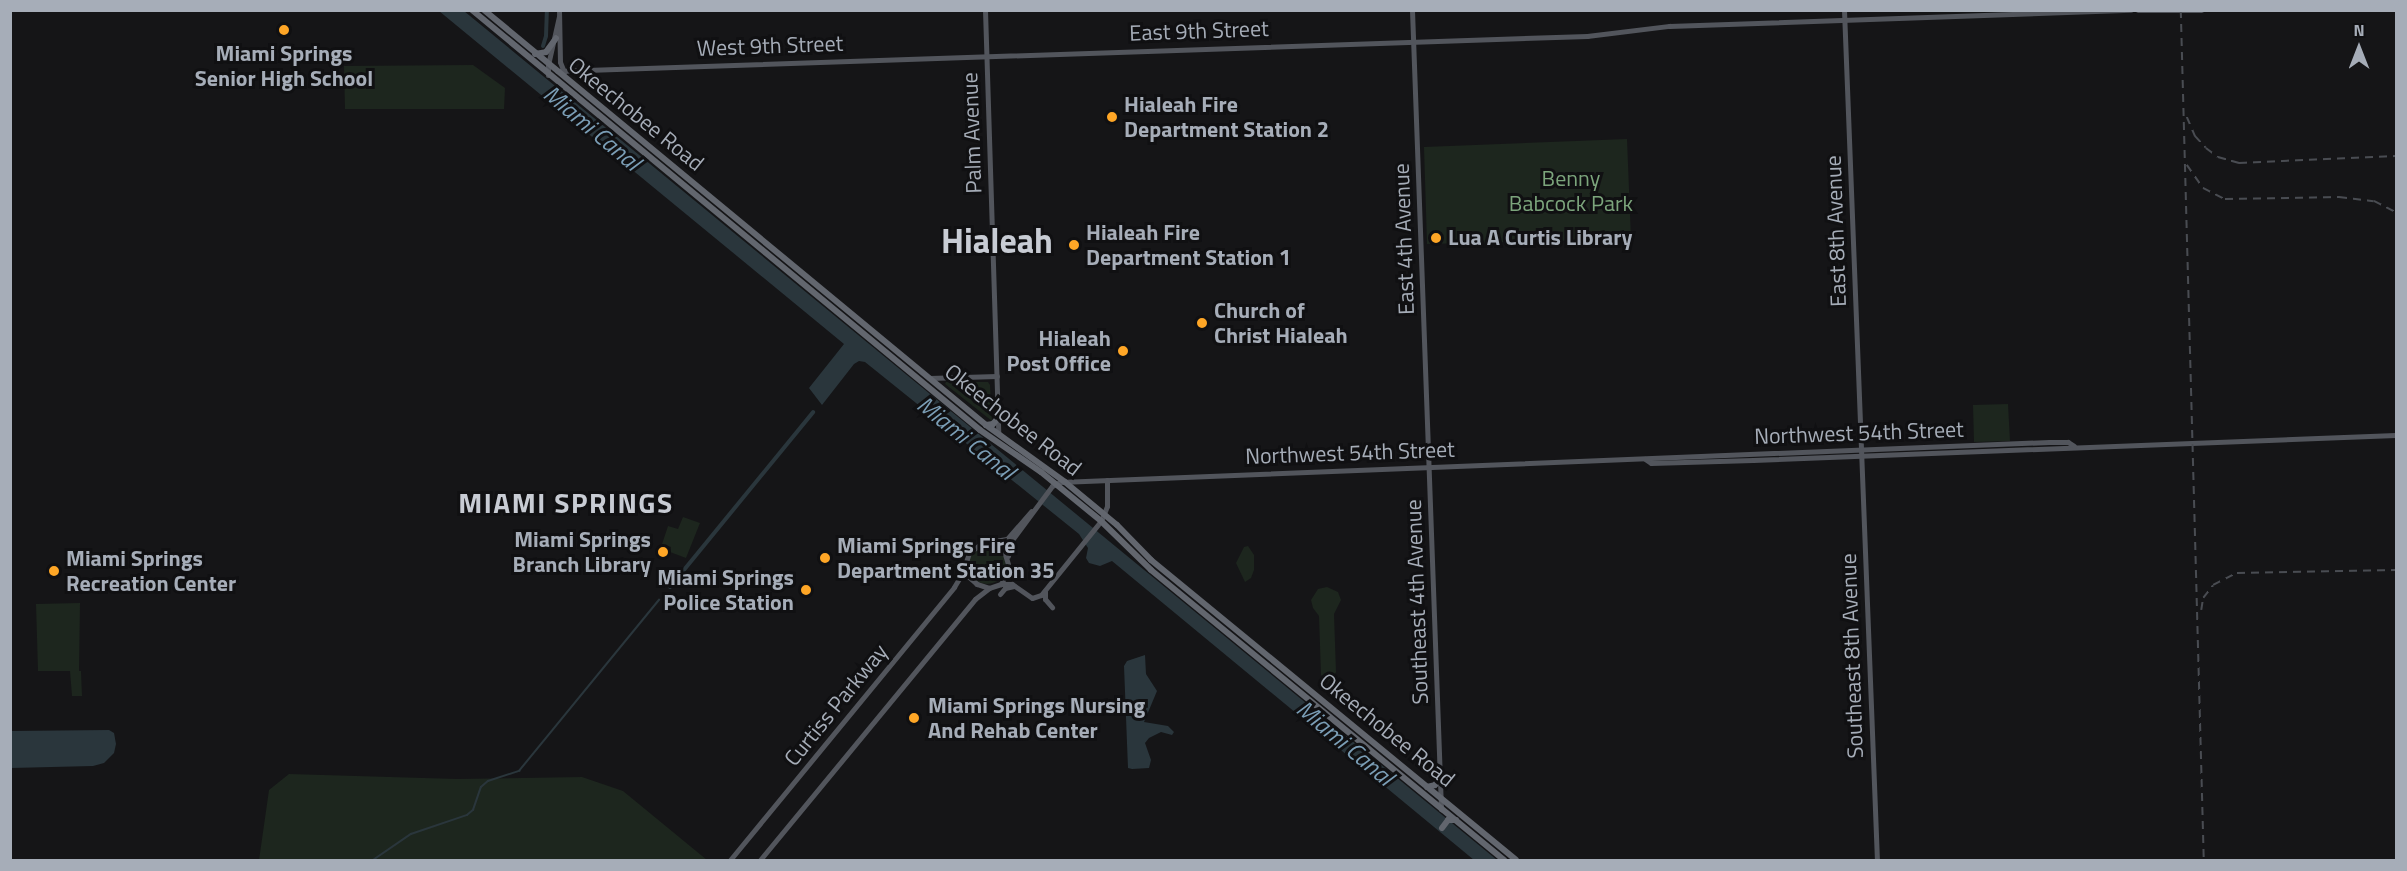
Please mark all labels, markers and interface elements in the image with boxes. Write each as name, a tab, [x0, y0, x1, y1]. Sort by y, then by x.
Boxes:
street label: East 9th Street	[1129, 15, 1269, 47]
north arrow	[2329, 18, 2389, 78]
text: N	[2353, 18, 2365, 42]
marker: Miami Springs Senior High School	[277, 23, 291, 37]
street label: West 9th Street	[696, 30, 844, 62]
place label: Miami Springs Senior High School	[195, 40, 373, 92]
street label: Okeechobee Road	[563, 51, 709, 177]
street label: Palm Avenue	[957, 72, 987, 194]
water label: Miami Canal	[538, 79, 646, 177]
place label: Hialeah Fire Department Station 2	[1124, 91, 1329, 142]
marker: Hialeah Fire Department Station 2	[1105, 110, 1119, 124]
street label: East 8th Avenue	[1820, 155, 1852, 307]
street label: East 4th Avenue	[1388, 163, 1420, 315]
park label: Benny Babcock Park	[1509, 165, 1633, 216]
place label: Hialeah Fire Department Station 1	[1086, 219, 1291, 270]
district label: Hialeah	[941, 221, 1053, 261]
place label: Lua A Curtis Library	[1448, 225, 1632, 251]
marker: Lua A Curtis Library	[1429, 231, 1443, 245]
marker: Hialeah Fire Department Station 1	[1067, 238, 1081, 252]
place label: Church of Christ Hialeah	[1214, 297, 1348, 348]
marker: Church of Christ Hialeah	[1195, 316, 1209, 330]
place label: Hialeah Post Office	[1006, 325, 1111, 376]
marker: Hialeah Post Office	[1116, 344, 1130, 358]
street label: Okeechobee Road	[939, 358, 1087, 482]
water label: Miami Canal	[911, 390, 1021, 486]
street label: Northwest 54th Street	[1754, 416, 1964, 450]
street label: Northwest 54th Street	[1245, 436, 1455, 470]
district label: MIAMI SPRINGS	[458, 486, 674, 520]
street label: Southeast 4th Avenue	[1400, 499, 1434, 705]
place label: Miami Springs Branch Library	[513, 526, 651, 578]
place label: Miami Springs Fire Department Station 35	[837, 532, 1054, 584]
place label: Miami Springs Recreation Center	[66, 545, 236, 596]
marker: Miami Springs Branch Library	[656, 545, 670, 559]
marker: Miami Springs Fire Department Station 35	[818, 551, 832, 565]
street label: Southeast 8th Avenue	[1835, 553, 1869, 759]
marker: Miami Springs Recreation Center	[47, 564, 61, 578]
place label: Miami Springs Police Station	[657, 564, 794, 616]
marker: Miami Springs Police Station	[799, 583, 813, 597]
street label: Curtiss Parkway	[779, 639, 893, 771]
street label: Okeechobee Road	[1314, 667, 1460, 793]
place label: Miami Springs Nursing And Rehab Center	[928, 692, 1145, 744]
water label: Miami Canal	[1291, 694, 1399, 792]
marker: Miami Springs Nursing And Rehab Center	[905, 709, 923, 727]

